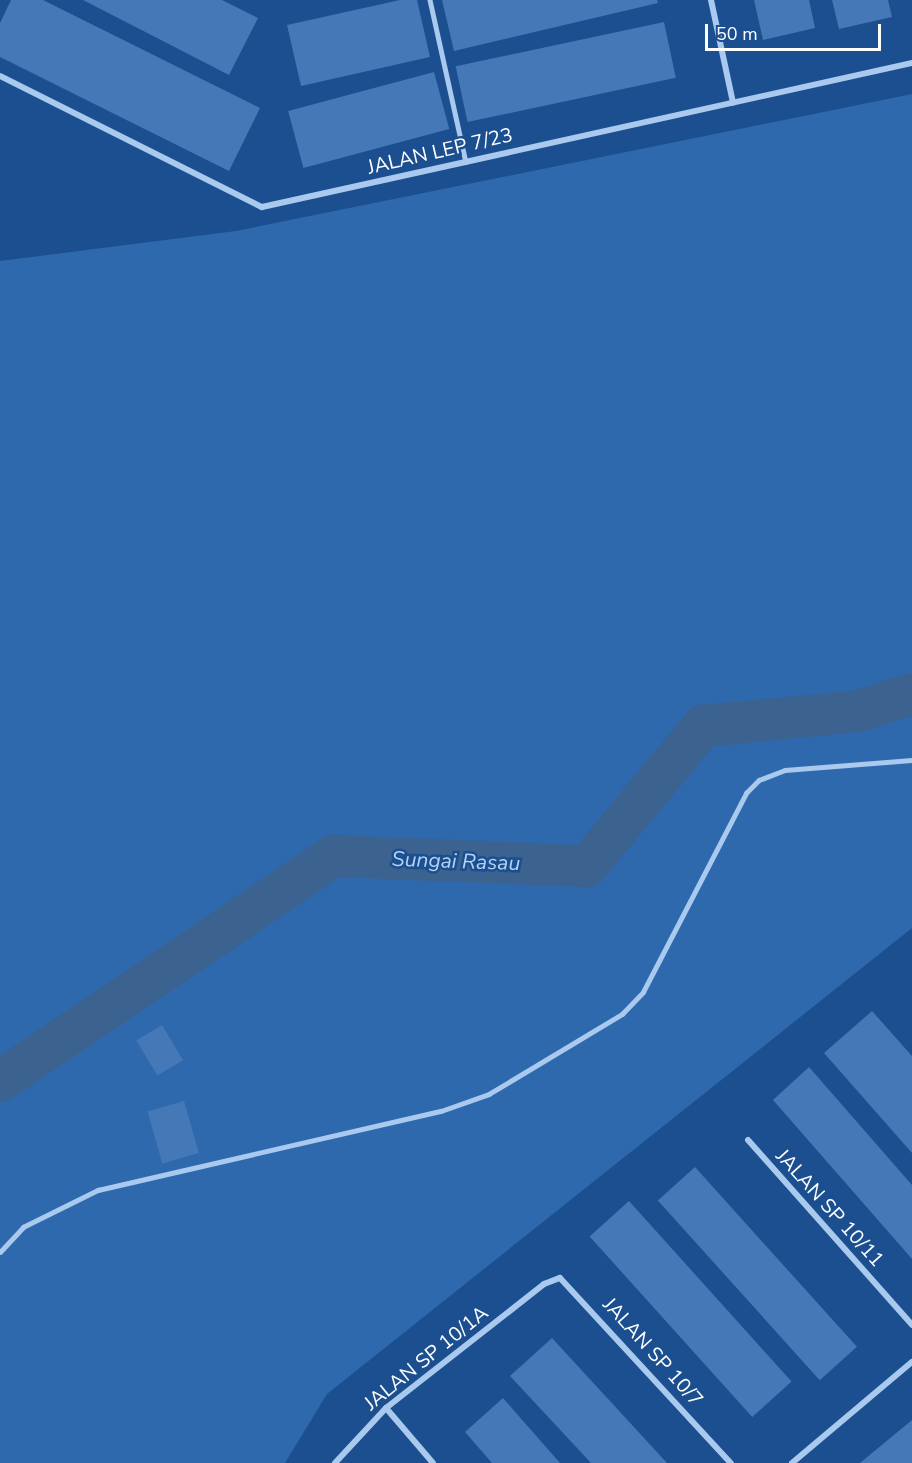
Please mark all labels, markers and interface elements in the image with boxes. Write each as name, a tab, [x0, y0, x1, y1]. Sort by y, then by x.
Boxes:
scale bar	[708, 12, 884, 50]
text: 50 m	[716, 22, 758, 46]
street label: JALAN LEP 7/23	[365, 123, 515, 179]
water label: Sungai Rasau	[391, 846, 521, 876]
street label: JALAN SP 10/11	[771, 1144, 889, 1272]
street label: JALAN SP 10/7	[598, 1293, 708, 1411]
street label: JALAN SP 10/1A	[359, 1301, 493, 1415]

